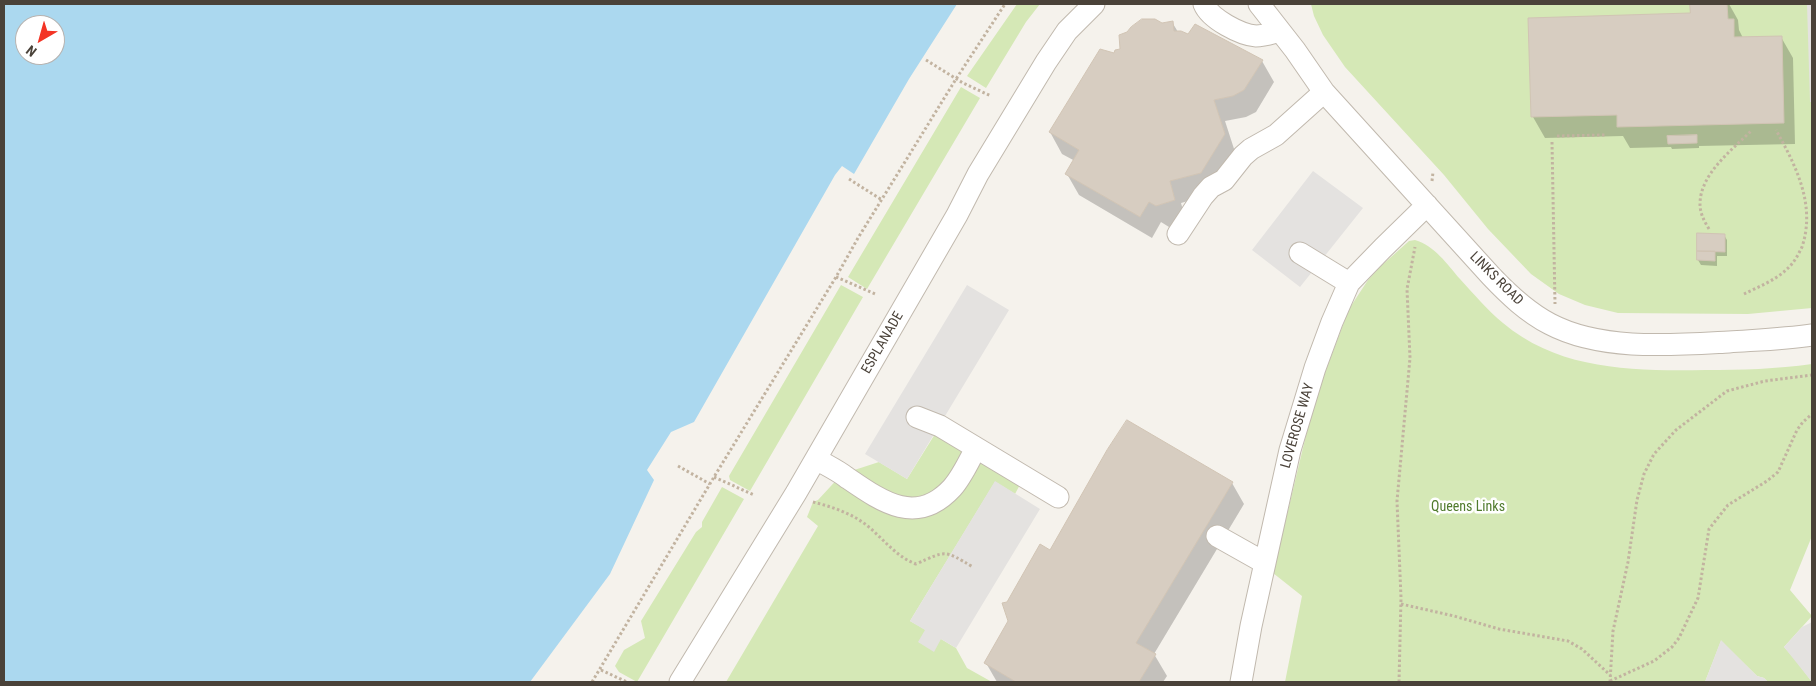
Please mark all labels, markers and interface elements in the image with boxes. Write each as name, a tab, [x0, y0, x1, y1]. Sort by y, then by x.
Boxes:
north arrow	[15, 15, 65, 65]
text: N	[23, 42, 40, 60]
street label: LINKS ROAD	[1466, 249, 1526, 309]
street label: ESPLANADE	[859, 309, 907, 377]
street label: LOVEROSE WAY	[1278, 382, 1318, 470]
park label: Queens Links	[1431, 499, 1505, 515]

